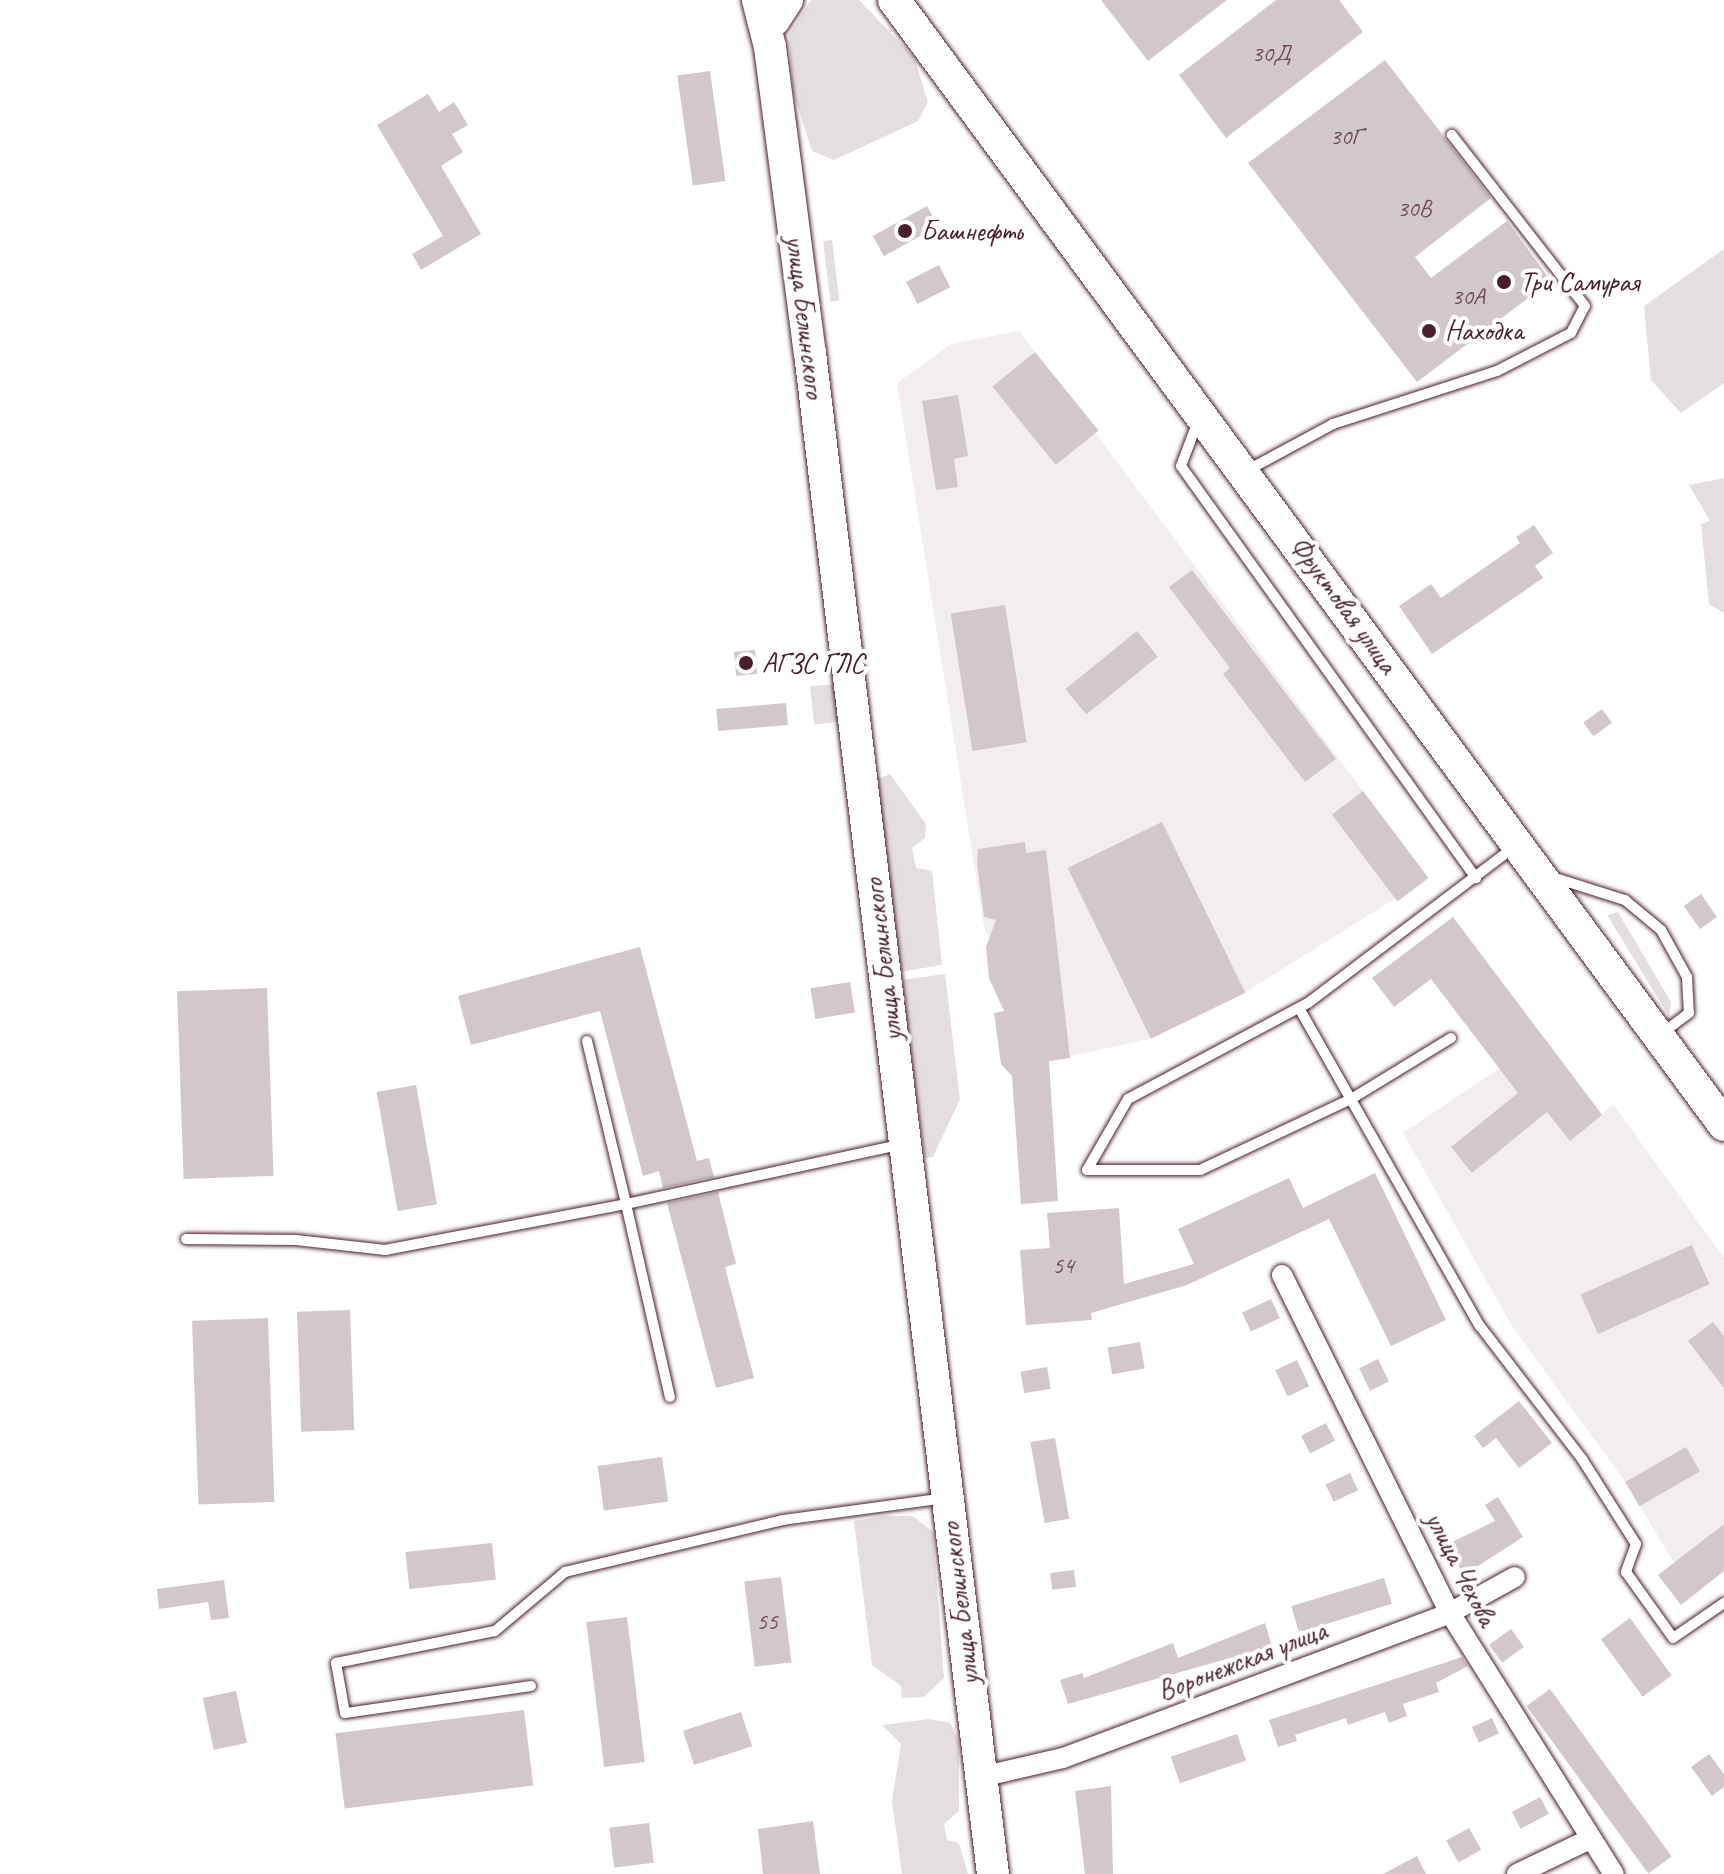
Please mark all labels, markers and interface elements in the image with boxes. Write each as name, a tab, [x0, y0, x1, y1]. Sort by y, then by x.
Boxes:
house number: 30Д	[1252, 40, 1290, 68]
house number: 30Г	[1330, 123, 1362, 151]
house number: 30В	[1397, 195, 1431, 223]
place label: Башнефть	[921, 214, 1022, 248]
marker: Башнефть	[896, 222, 914, 240]
street label: улица Белинского	[778, 233, 832, 401]
place label: Три Самурая	[1520, 265, 1639, 299]
marker: Три Самурая	[1495, 273, 1513, 291]
house number: 30А	[1451, 283, 1485, 311]
place label: Находка	[1445, 314, 1523, 348]
marker: Находка	[1420, 322, 1438, 340]
street label: Фруктовая улица	[1282, 529, 1406, 681]
place label: АГЗС ГЛС	[762, 646, 864, 680]
marker: АГЗС ГЛС	[737, 654, 755, 672]
street label: улица Белинского	[856, 876, 910, 1044]
house number: 54	[1052, 1252, 1074, 1280]
street label: улица Чехова	[1418, 1506, 1504, 1632]
street label: улица Белинского	[933, 1520, 987, 1688]
house number: 55	[756, 1608, 778, 1636]
street label: Воронежская улица	[1152, 1613, 1332, 1709]

